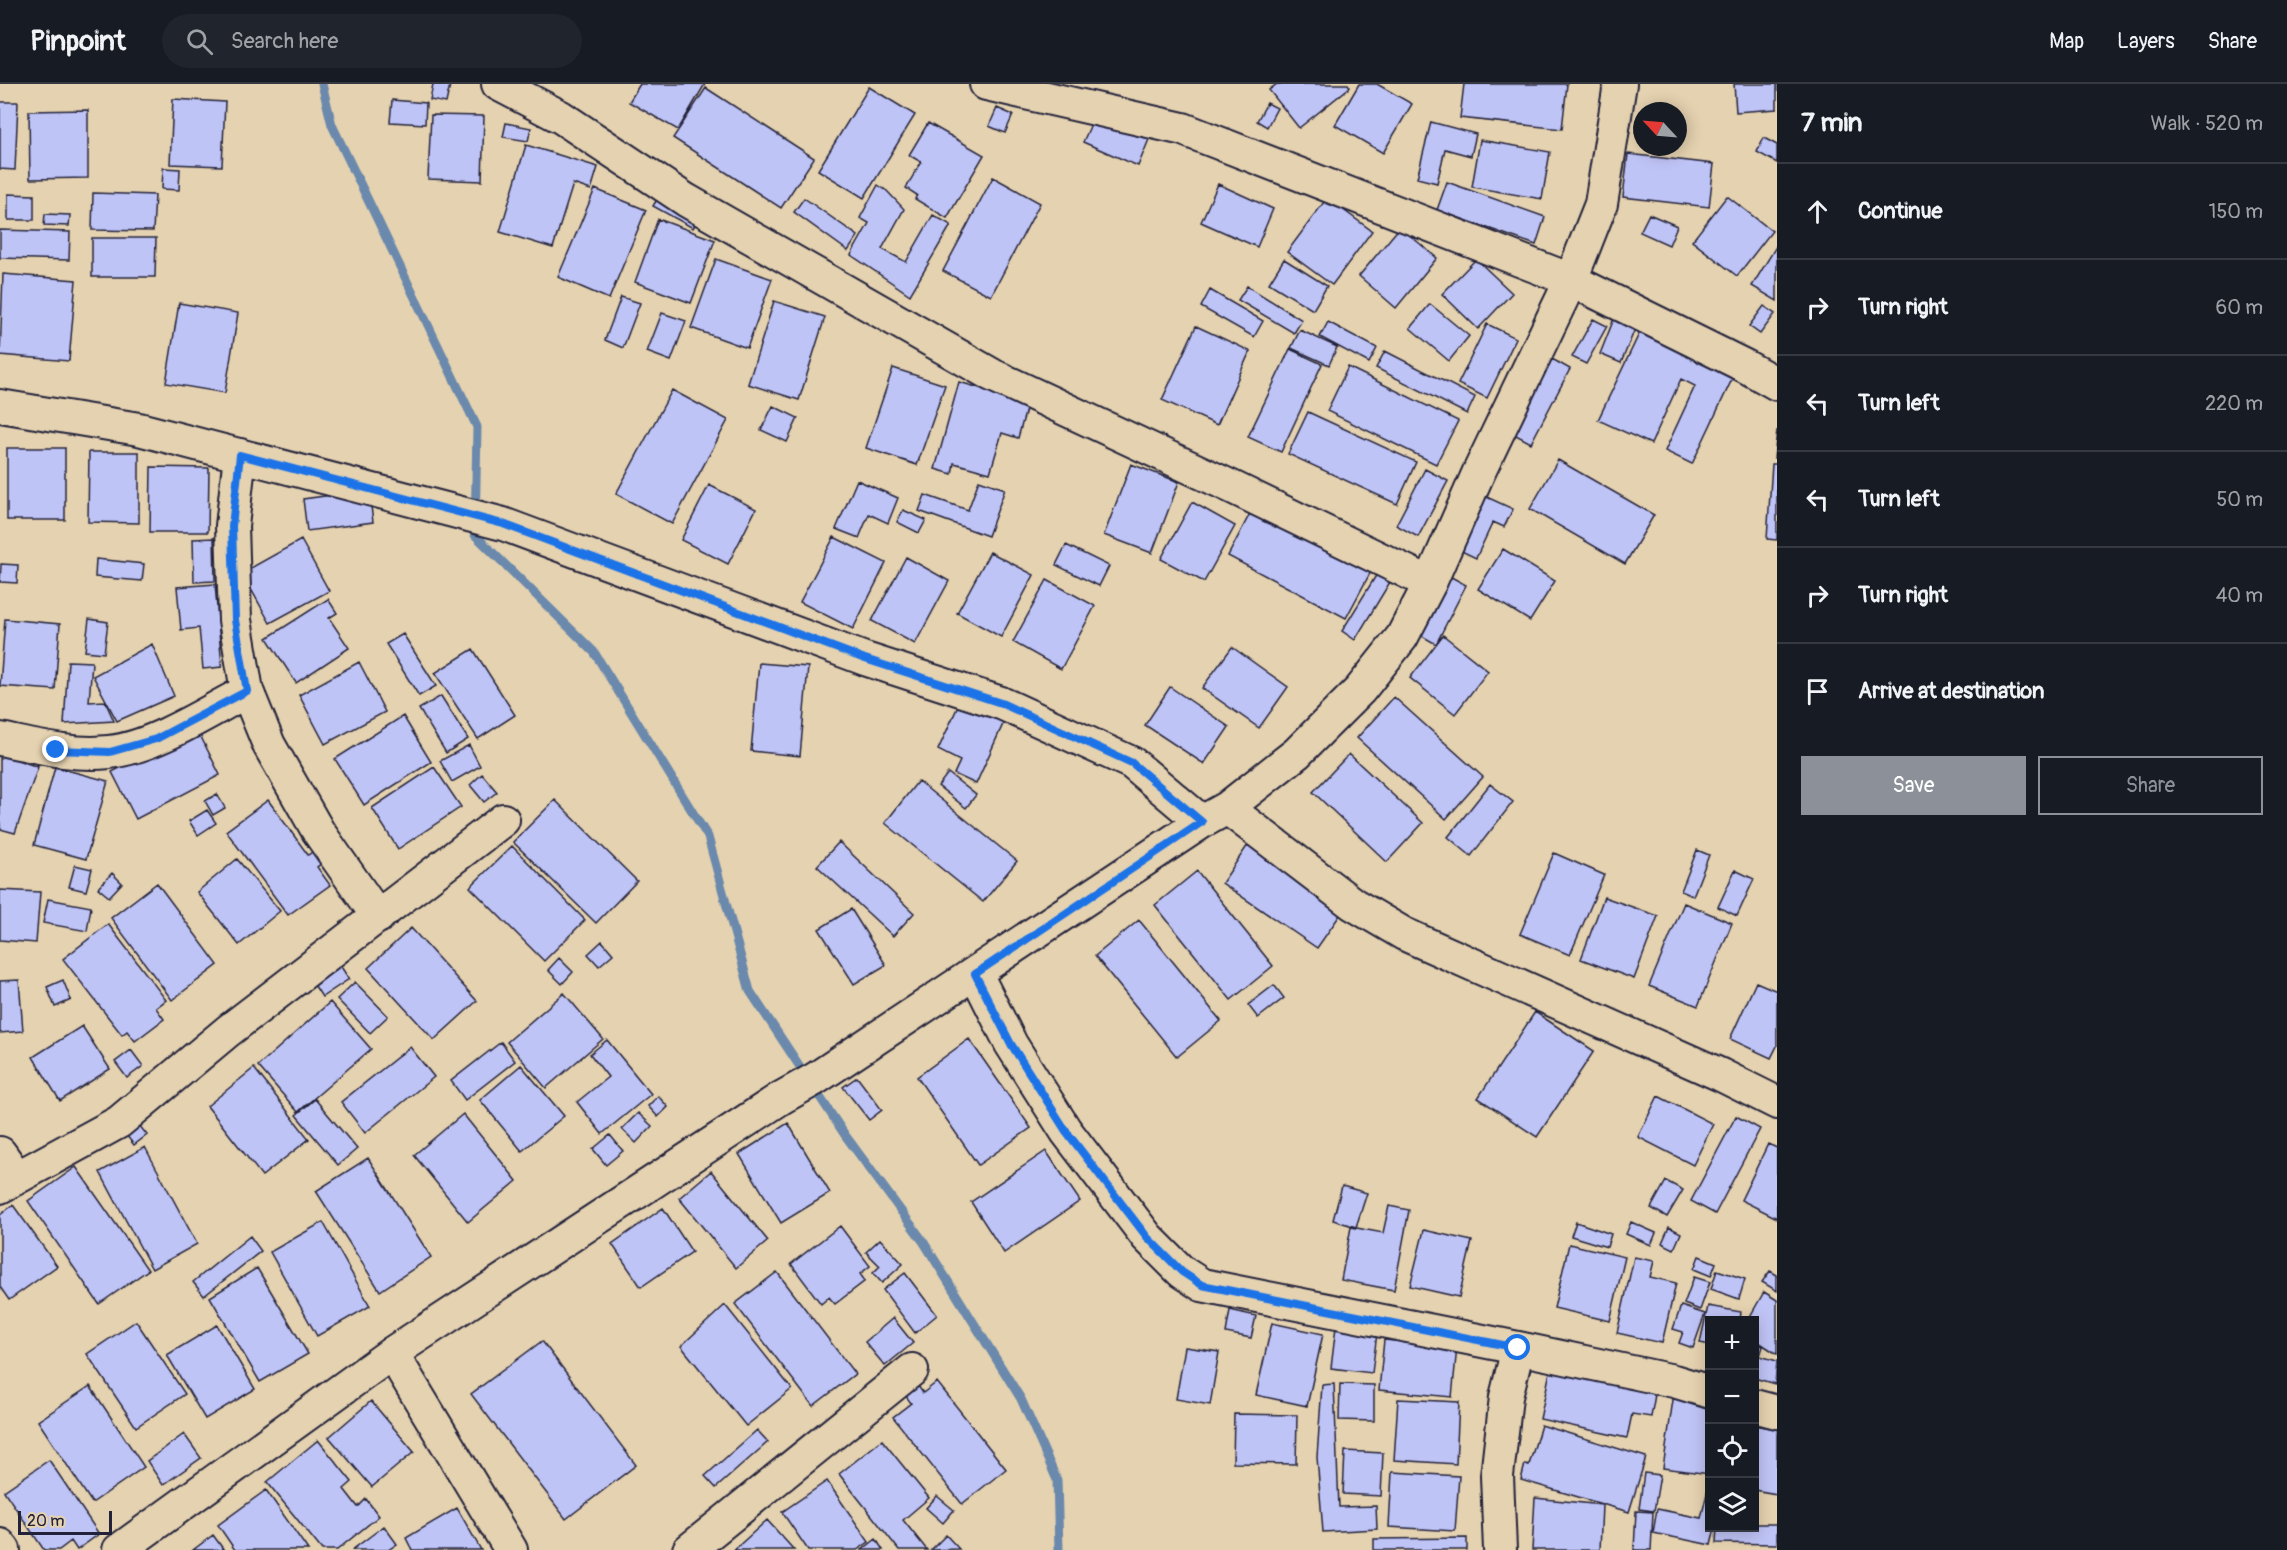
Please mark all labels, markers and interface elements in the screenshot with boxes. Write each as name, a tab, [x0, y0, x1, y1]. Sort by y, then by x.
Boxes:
search box	[162, 14, 582, 68]
text: Pinpoint	[30, 24, 126, 59]
icon: search	[183, 25, 216, 58]
text: Search here	[231, 27, 338, 55]
text: Map	[2049, 28, 2084, 55]
text: Layers	[2117, 28, 2175, 55]
text: Share	[2208, 28, 2257, 55]
north arrow	[1633, 102, 1687, 156]
text: 7 min	[1801, 107, 1863, 139]
text: Walk · 520 m	[2151, 111, 2263, 136]
icon: ahead	[1801, 195, 1834, 228]
text: Continue	[1858, 197, 1942, 225]
text: 150 m	[2209, 199, 2263, 224]
icon: right	[1801, 291, 1834, 324]
text: Turn right	[1858, 293, 1948, 321]
text: 60 m	[2216, 295, 2263, 320]
icon: left	[1801, 387, 1834, 420]
text: Turn left	[1858, 389, 1940, 417]
text: 220 m	[2205, 391, 2263, 416]
icon: left	[1801, 483, 1834, 516]
text: Turn left	[1858, 485, 1940, 513]
text: 50 m	[2216, 487, 2263, 512]
icon: right	[1801, 579, 1834, 612]
text: Turn right	[1858, 581, 1948, 609]
text: 40 m	[2216, 583, 2263, 608]
icon: arrive	[1801, 675, 1834, 708]
text: Arrive at destination	[1858, 677, 2044, 705]
route end	[42, 736, 68, 762]
button: Save	[1801, 756, 2026, 815]
button: Share	[2038, 756, 2263, 815]
map controls	[1705, 1316, 1759, 1532]
button: +	[1705, 1316, 1759, 1370]
route start	[1504, 1334, 1530, 1360]
button: −	[1705, 1370, 1759, 1424]
button: locate	[1705, 1424, 1759, 1478]
button: layers	[1705, 1478, 1759, 1532]
scale bar	[18, 1508, 112, 1536]
text: 20 m	[27, 1511, 65, 1531]

